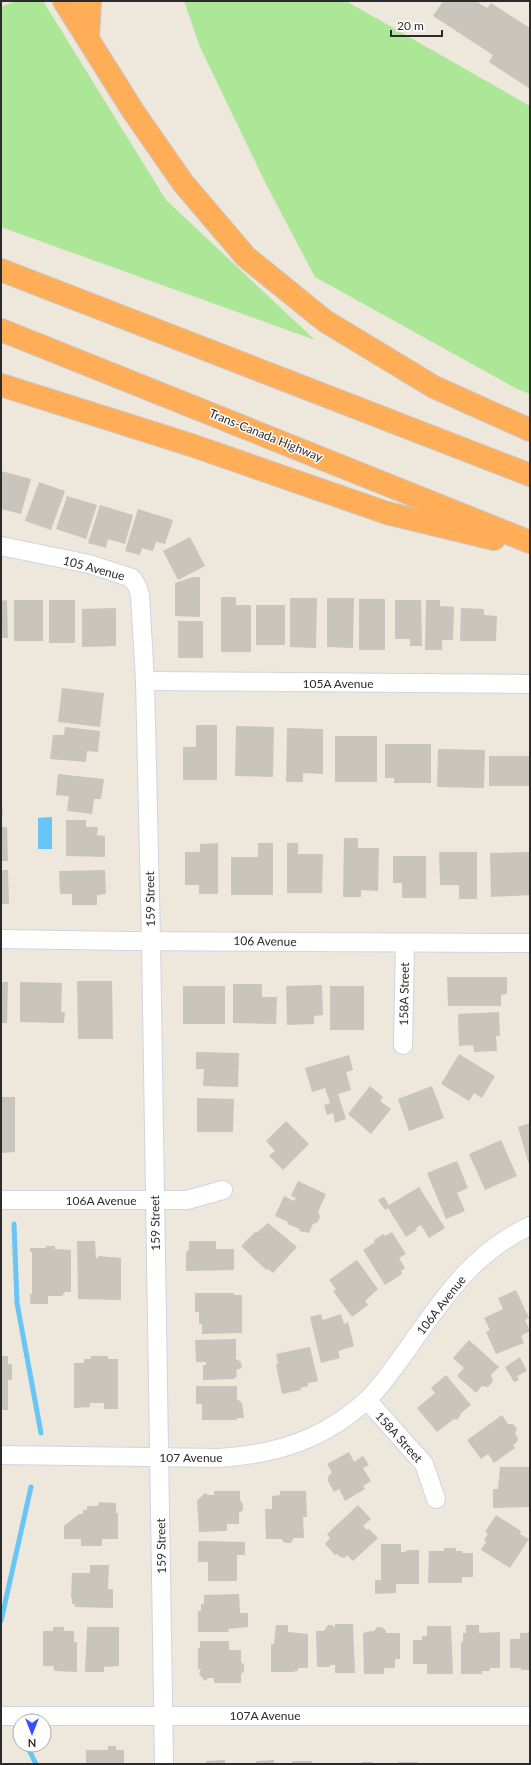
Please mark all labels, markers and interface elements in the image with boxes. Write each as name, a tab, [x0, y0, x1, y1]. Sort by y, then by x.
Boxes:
scale bar	[391, 12, 442, 38]
text: 20 m	[397, 18, 424, 33]
street label: Trans-Canada Highway	[207, 405, 326, 465]
street label: 105 Avenue	[61, 553, 127, 583]
street label: 105A Avenue	[303, 676, 374, 691]
street label: 159 Street	[142, 870, 158, 927]
street label: 106 Avenue	[233, 933, 297, 949]
street label: 158A Street	[396, 962, 412, 1026]
street label: 106A Avenue	[66, 1193, 137, 1208]
street label: 159 Street	[147, 1194, 163, 1251]
street label: 106A Avenue	[413, 1272, 469, 1338]
street label: 158A Street	[372, 1408, 426, 1466]
street label: 107 Avenue	[159, 1450, 223, 1465]
street label: 159 Street	[153, 1517, 169, 1574]
street label: 107A Avenue	[230, 1708, 301, 1723]
north arrow	[12, 1713, 52, 1753]
text: N	[28, 1737, 36, 1750]

